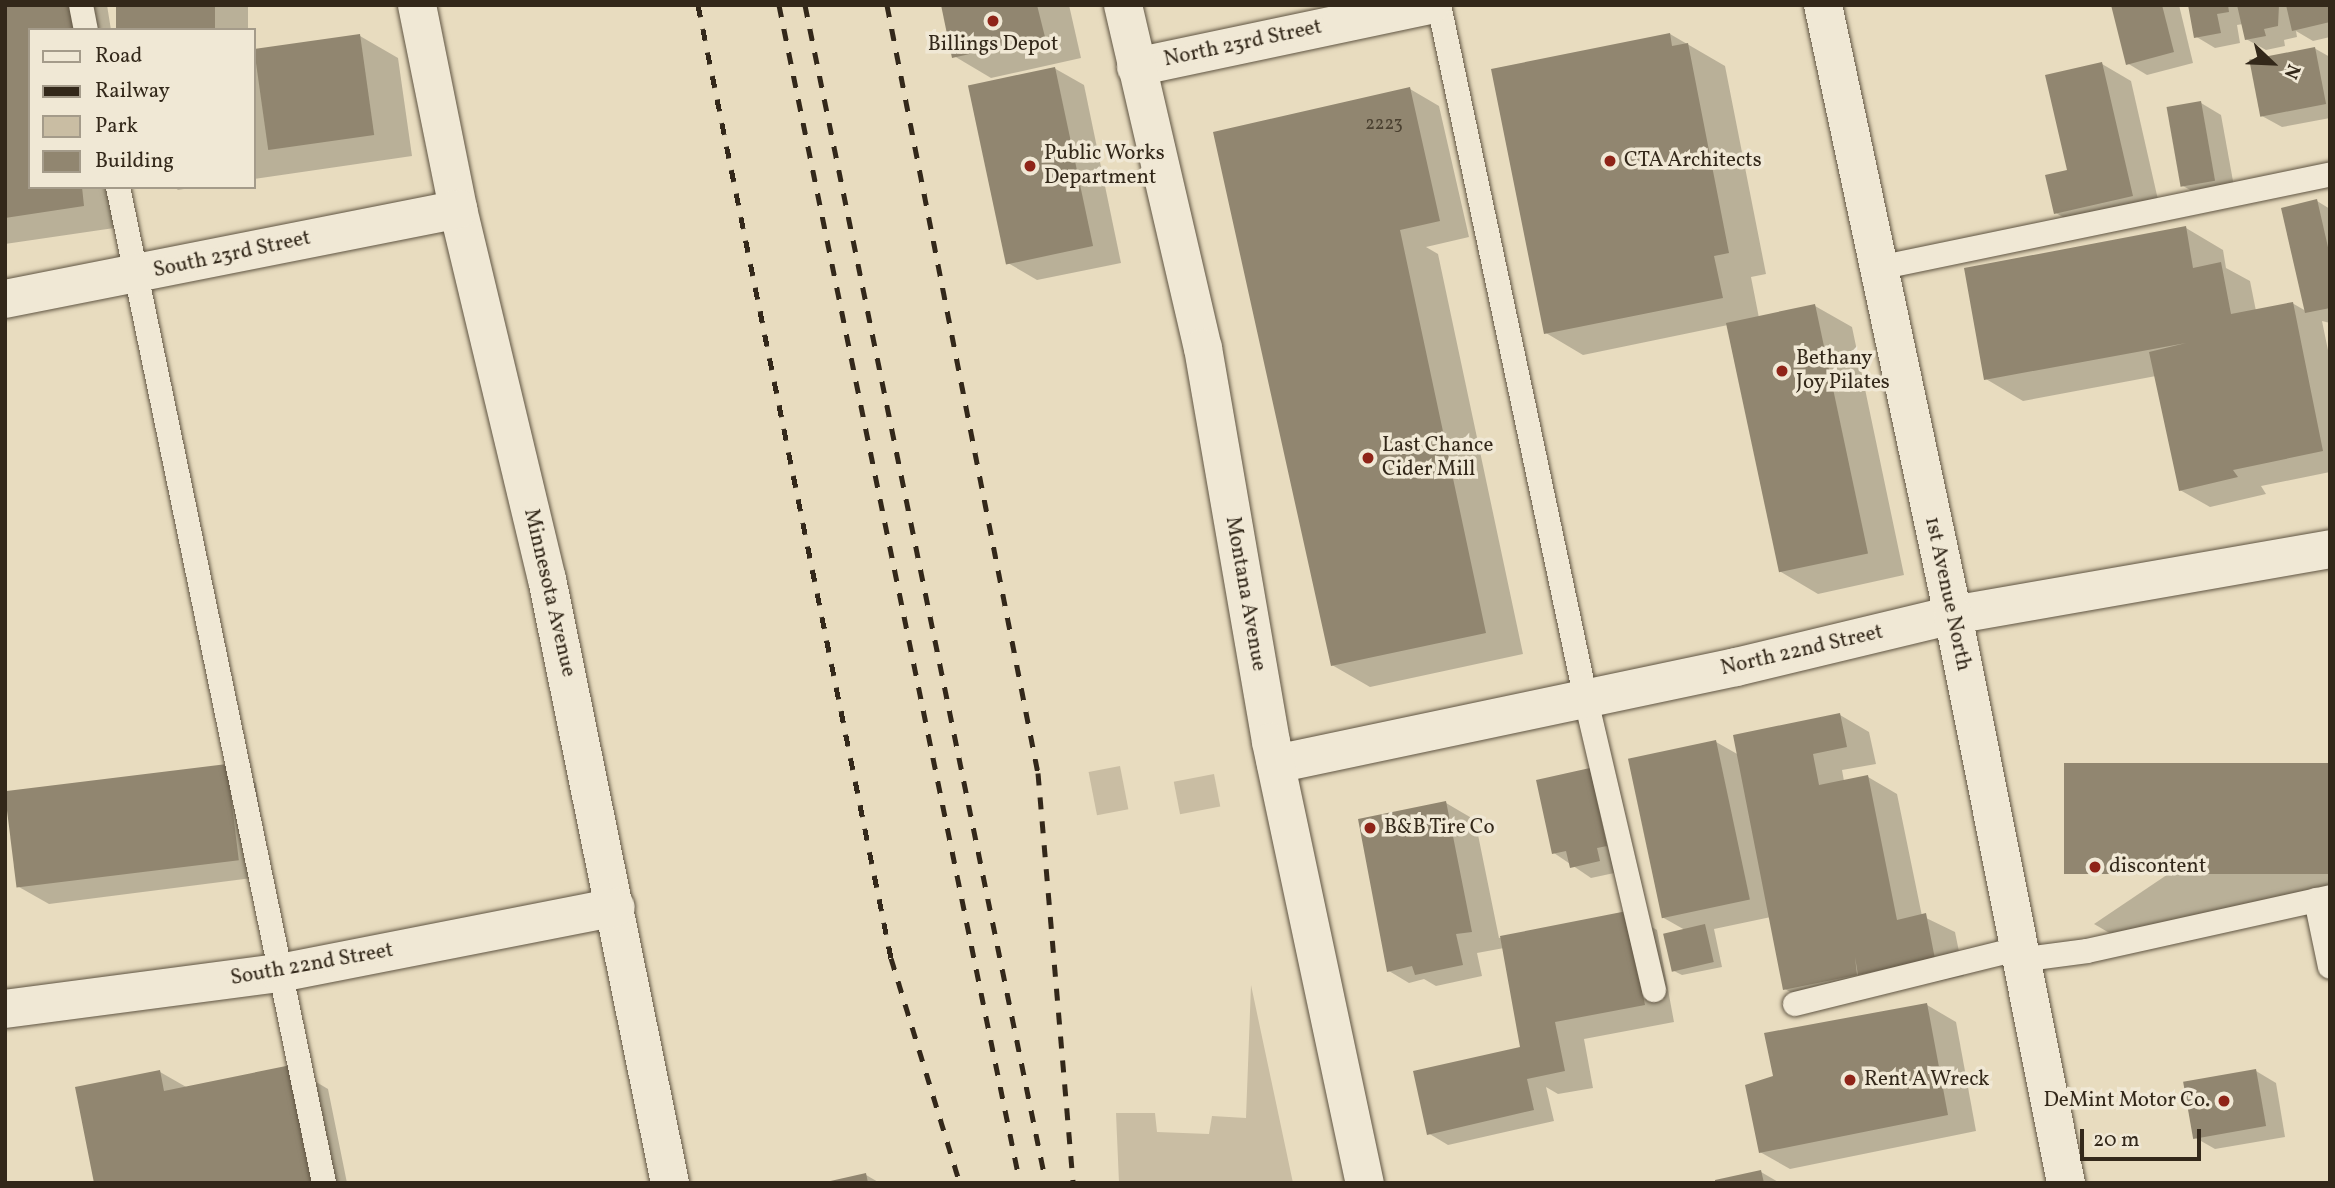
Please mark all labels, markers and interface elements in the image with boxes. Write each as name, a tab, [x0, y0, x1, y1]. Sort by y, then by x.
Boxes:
marker: Billings Depot	[985, 13, 1001, 29]
street label: North 23rd Street	[1162, 15, 1324, 73]
legend	[28, 28, 256, 189]
north arrow	[2237, 28, 2307, 98]
place label: Billings Depot	[928, 32, 1058, 58]
text: Road	[95, 42, 142, 71]
text: N	[2277, 60, 2306, 83]
text: Railway	[95, 77, 170, 106]
text: Park	[95, 112, 138, 141]
house number: 2223	[1365, 114, 1403, 136]
place label: Public Works Department	[1044, 141, 1165, 191]
text: Building	[95, 147, 174, 176]
place label: CTA Architects	[1624, 148, 1762, 174]
marker: CTA Architects	[1602, 153, 1618, 169]
marker: Public Works Department	[1022, 158, 1038, 174]
street label: South 23rd Street	[151, 226, 313, 284]
place label: Bethany Joy Pilates	[1796, 346, 1890, 396]
marker: Bethany Joy Pilates	[1774, 363, 1790, 379]
place label: Last Chance Cider Mill	[1382, 433, 1493, 483]
marker: Last Chance Cider Mill	[1360, 450, 1376, 466]
street label: Minnesota Avenue	[517, 506, 581, 680]
street label: Montana Avenue	[1219, 515, 1271, 673]
street label: 1st Avenue North	[1918, 515, 1976, 673]
street label: North 22nd Street	[1718, 620, 1886, 682]
place label: B&B Tire Co	[1384, 815, 1495, 841]
marker: B&B Tire Co	[1362, 820, 1378, 836]
place label: discontent	[2109, 854, 2206, 880]
marker: discontent	[2087, 859, 2103, 875]
street label: South 22nd Street	[229, 938, 395, 992]
place label: Rent A Wreck	[1864, 1067, 1990, 1093]
marker: Rent A Wreck	[1842, 1072, 1858, 1088]
place label: DeMint Motor Co.	[2043, 1088, 2210, 1114]
marker: DeMint Motor Co.	[2216, 1093, 2232, 1109]
scale bar	[2083, 1114, 2204, 1158]
text: 20 m	[2093, 1126, 2139, 1155]

